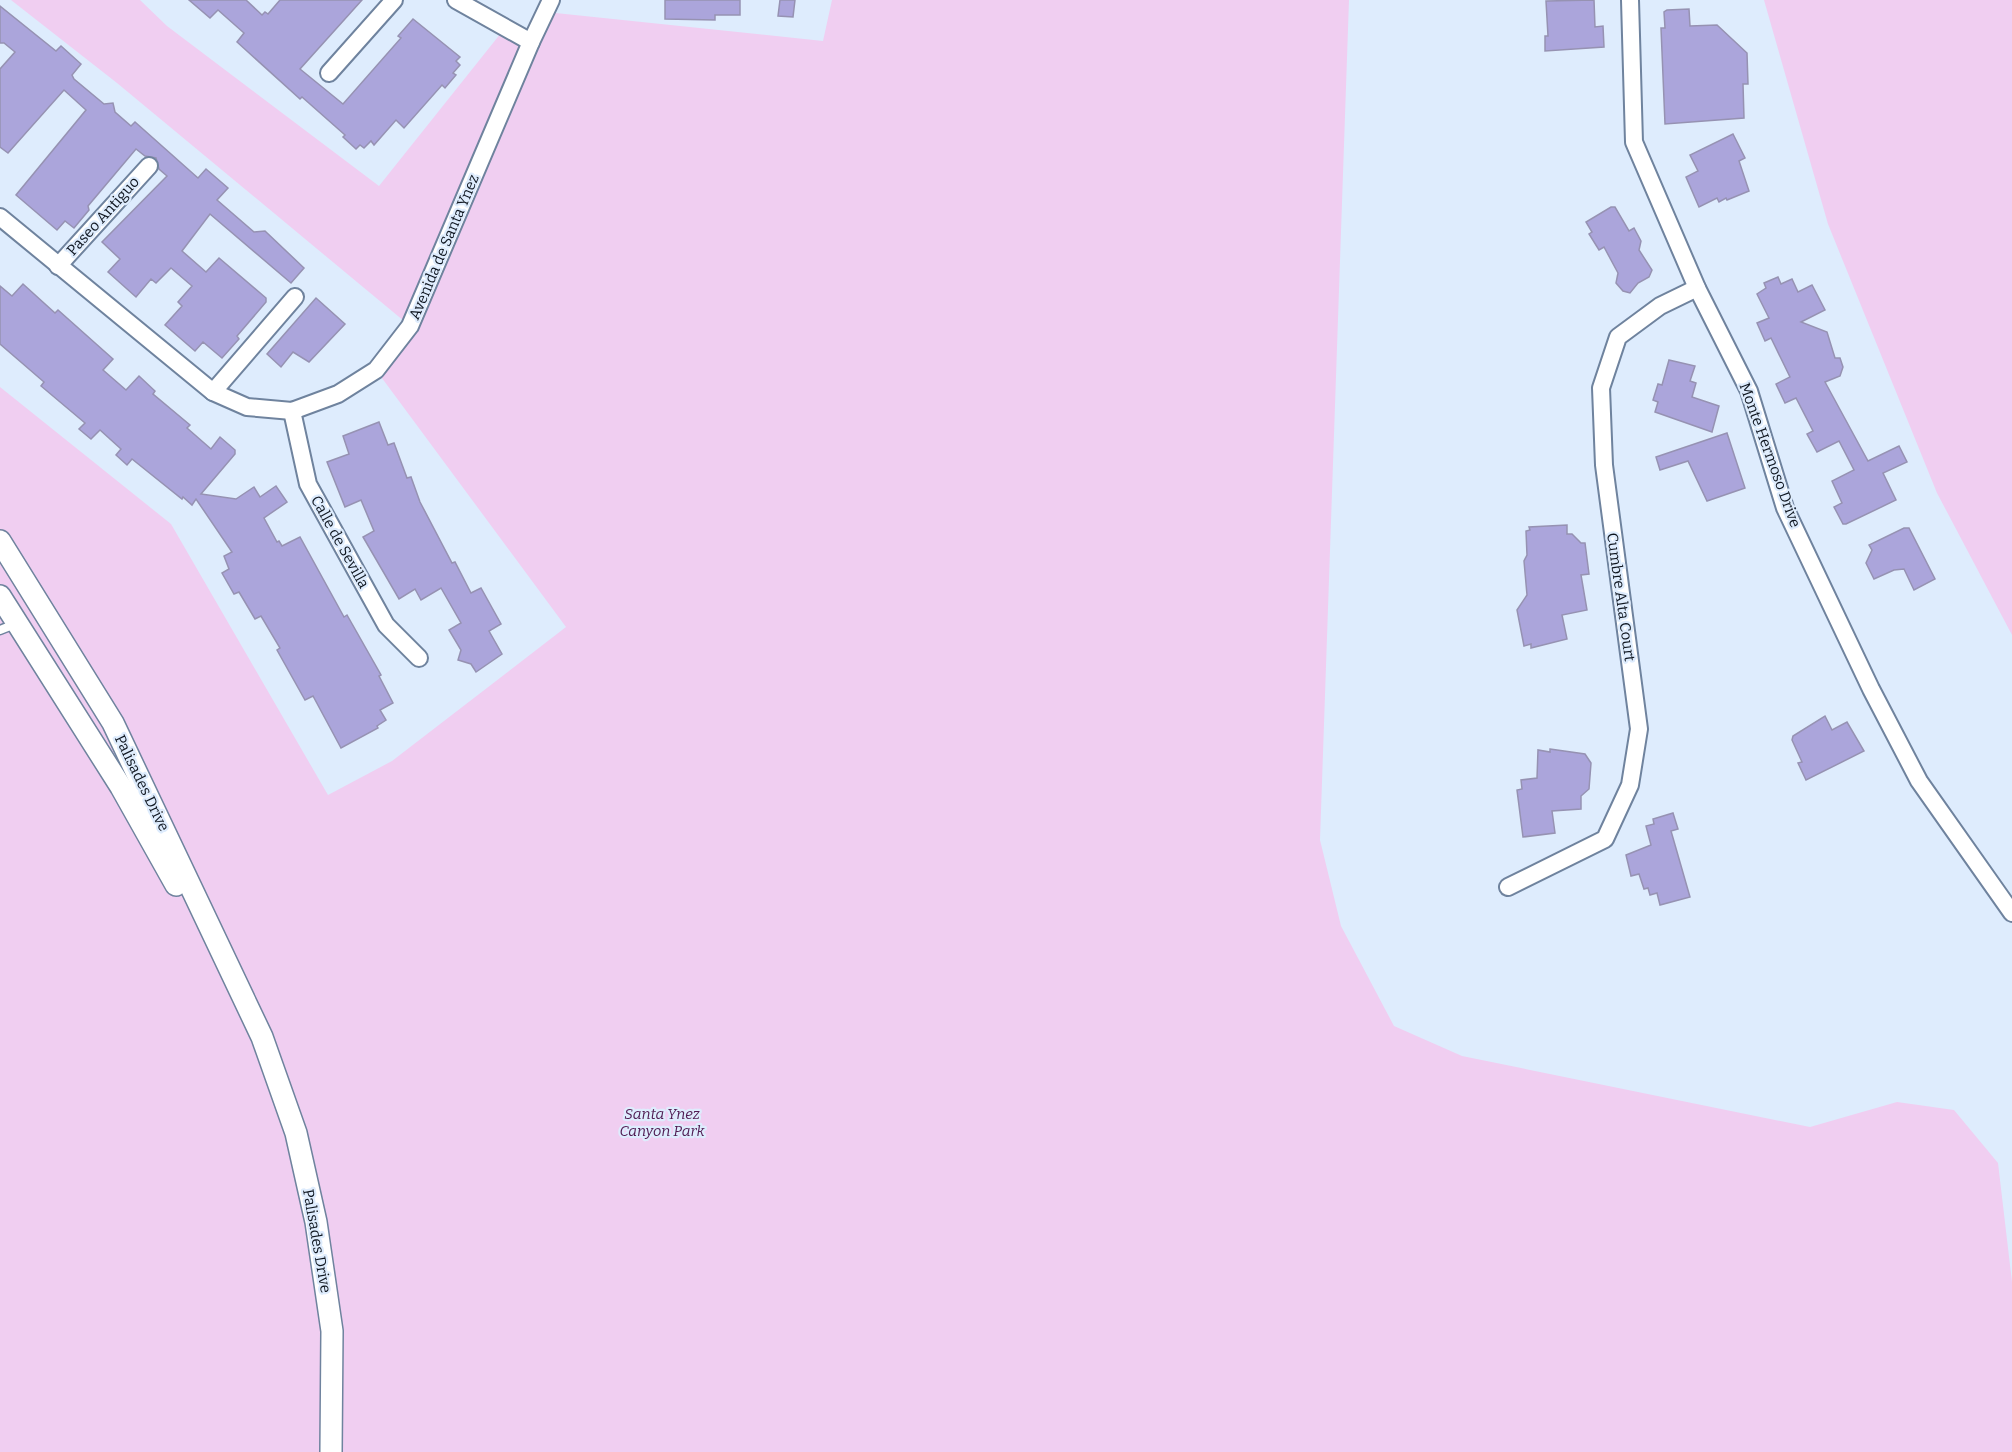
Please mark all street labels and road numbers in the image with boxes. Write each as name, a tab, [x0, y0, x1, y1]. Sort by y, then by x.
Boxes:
street label: Avenida de Santa Ynez	[405, 172, 483, 322]
street label: Paseo Antiguo	[63, 173, 143, 259]
street label: Monte Hermoso Drive	[1735, 380, 1805, 530]
street label: Calle de Sevilla	[307, 493, 373, 591]
street label: Cumbre Alta Court	[1603, 532, 1639, 663]
street label: Palisades Drive	[111, 732, 173, 834]
street label: Palisades Drive	[299, 1188, 335, 1294]

